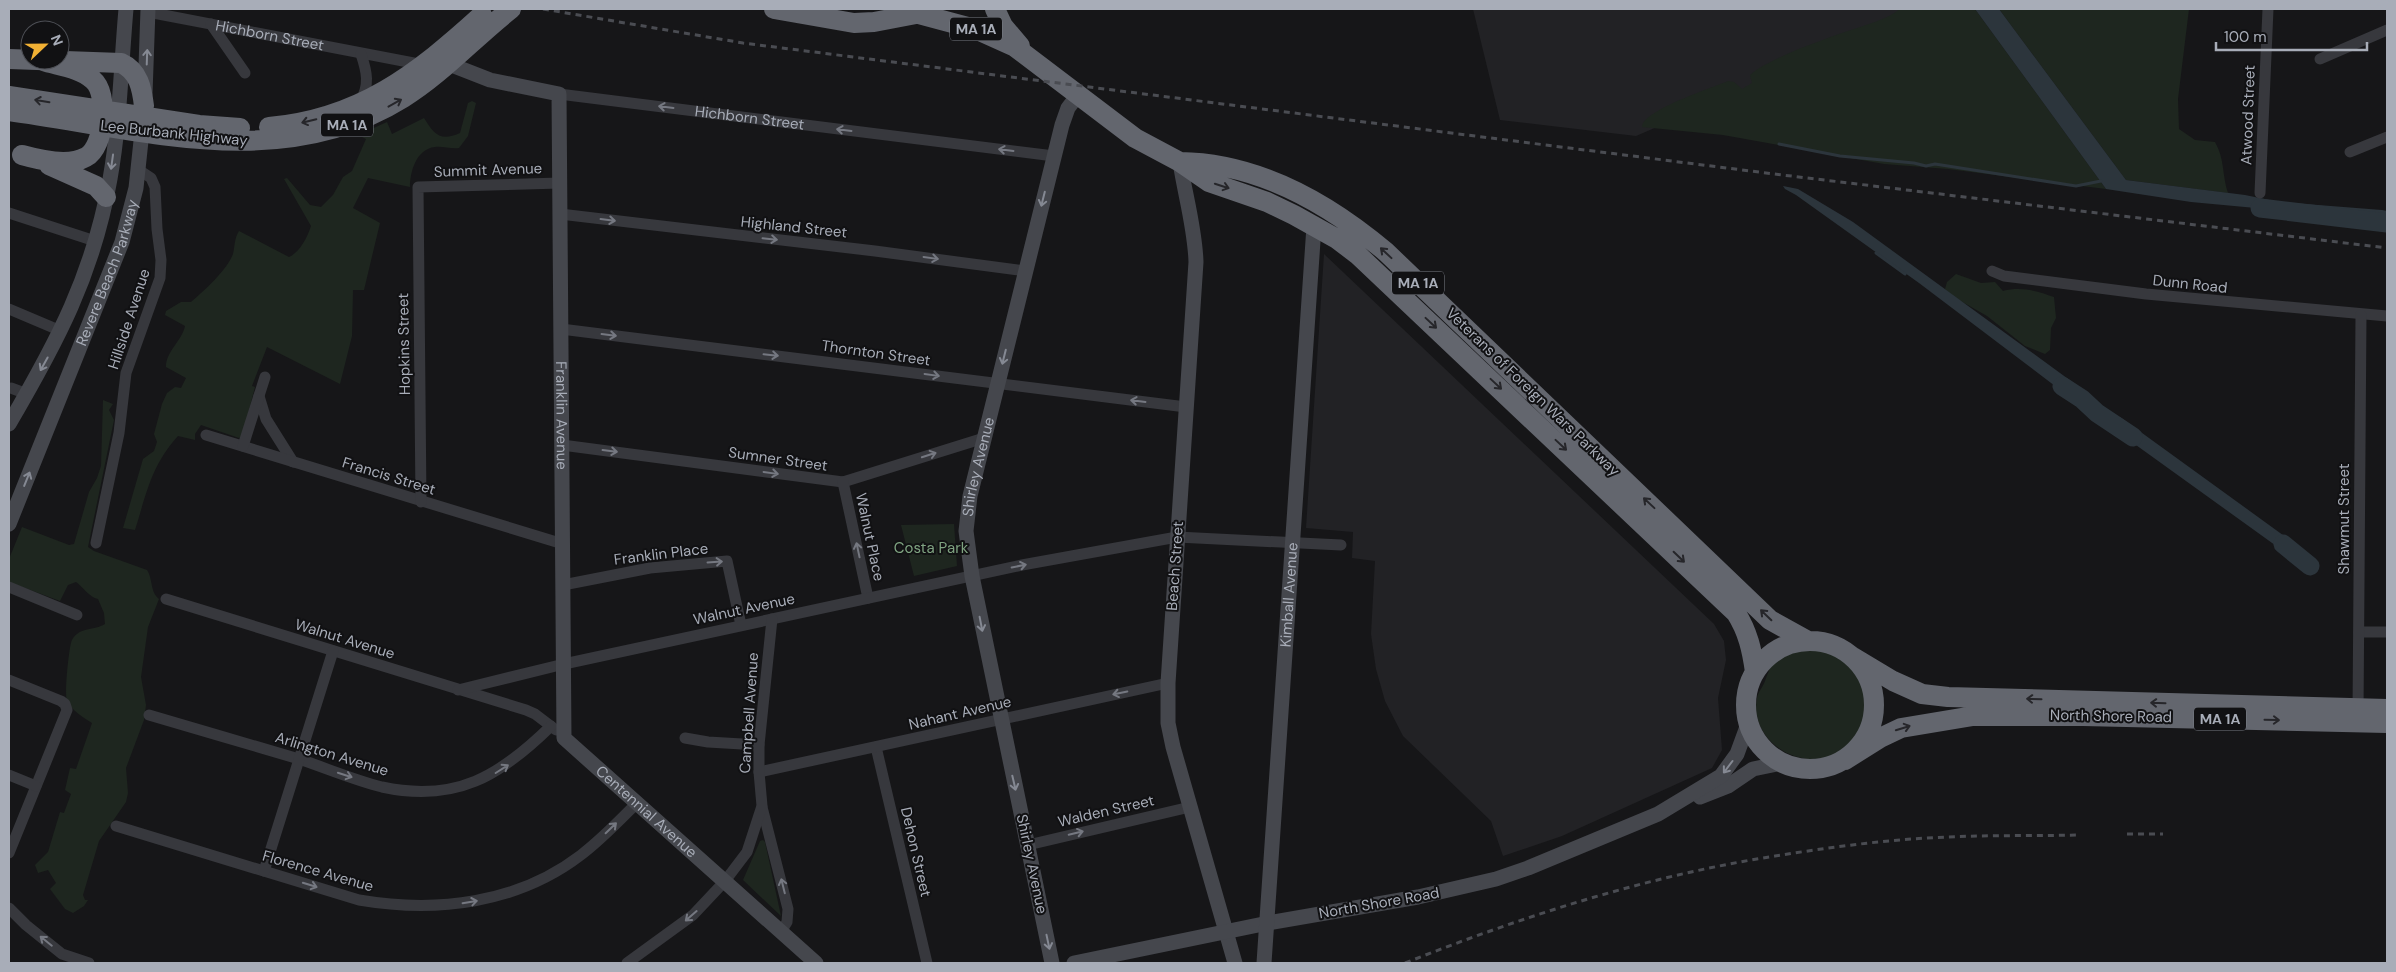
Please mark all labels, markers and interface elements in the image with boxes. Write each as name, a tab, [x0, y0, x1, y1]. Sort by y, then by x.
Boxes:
street label: Hichborn Street	[214, 15, 326, 56]
road number: MA 1A	[950, 18, 1002, 40]
north arrow	[20, 20, 70, 70]
scale bar	[2216, 20, 2367, 52]
text: 100 m	[2224, 27, 2267, 47]
text: N	[47, 32, 67, 48]
one-way arrow	[142, 49, 151, 65]
street label: Atwood Street	[2236, 65, 2260, 165]
one-way arrow	[34, 95, 50, 105]
one-way arrow	[387, 98, 402, 108]
street label: Hichborn Street	[694, 101, 805, 135]
one-way arrow	[658, 102, 674, 112]
road number: MA 1A	[321, 114, 373, 136]
street label: Lee Burbank Highway	[99, 115, 249, 151]
one-way arrow	[301, 117, 317, 126]
one-way arrow	[837, 125, 853, 135]
one-way arrow	[998, 145, 1014, 155]
one-way arrow	[107, 154, 117, 170]
street label: Summit Avenue	[433, 158, 543, 182]
one-way arrow	[1214, 182, 1230, 192]
one-way arrow	[1038, 191, 1047, 207]
street label: Revere Beach Parkway	[71, 197, 143, 349]
street label: Highland Street	[740, 211, 848, 243]
one-way arrow	[600, 215, 616, 225]
one-way arrow	[762, 234, 778, 244]
one-way arrow	[1379, 247, 1392, 259]
one-way arrow	[923, 253, 939, 263]
street label: Hillside Avenue	[103, 266, 155, 372]
street label: Dunn Road	[2152, 270, 2228, 298]
road number: MA 1A	[1392, 272, 1444, 294]
street label: Hopkins Street	[393, 293, 415, 395]
street label: Veterans of Foreign Wars Parkway	[1442, 303, 1625, 481]
one-way arrow	[1425, 317, 1438, 329]
one-way arrow	[601, 330, 617, 340]
street label: Thornton Street	[820, 335, 932, 371]
one-way arrow	[999, 348, 1008, 364]
one-way arrow	[763, 350, 779, 360]
one-way arrow	[39, 357, 49, 372]
street label: Franklin Avenue	[551, 361, 572, 470]
one-way arrow	[924, 371, 940, 381]
one-way arrow	[1490, 378, 1503, 390]
one-way arrow	[1130, 396, 1146, 406]
street label: Shirley Avenue	[958, 415, 999, 518]
one-way arrow	[1554, 439, 1567, 451]
street label: Sumner Street	[727, 442, 829, 476]
one-way arrow	[602, 446, 618, 456]
one-way arrow	[921, 450, 937, 460]
street label: Francis Street	[340, 452, 438, 500]
street label: Shawmut Street	[2334, 463, 2354, 575]
one-way arrow	[763, 468, 779, 478]
one-way arrow	[23, 472, 32, 487]
street label: Walnut Place	[851, 491, 889, 583]
one-way arrow	[1643, 497, 1656, 509]
street label: Beach Street	[1162, 521, 1188, 611]
street label: Franklin Place	[613, 538, 709, 570]
park label: Costa Park	[894, 538, 969, 558]
street label: Kimball Avenue	[1275, 542, 1303, 648]
one-way arrow	[853, 543, 862, 559]
one-way arrow	[1672, 551, 1685, 563]
one-way arrow	[706, 557, 722, 566]
one-way arrow	[1011, 560, 1027, 570]
street label: Walnut Avenue	[691, 588, 797, 630]
one-way arrow	[1760, 609, 1773, 621]
street label: Walnut Avenue	[293, 614, 397, 664]
one-way arrow	[977, 615, 987, 631]
street label: Campbell Avenue	[735, 652, 763, 774]
one-way arrow	[1112, 689, 1128, 698]
street label: Nahant Avenue	[907, 691, 1013, 735]
one-way arrow	[2027, 694, 2043, 703]
one-way arrow	[2151, 698, 2167, 708]
street label: North Shore Road	[2050, 705, 2172, 727]
road number: MA 1A	[2194, 708, 2246, 731]
one-way arrow	[2263, 715, 2279, 725]
one-way arrow	[1895, 723, 1911, 733]
street label: Arlington Avenue	[273, 727, 391, 781]
one-way arrow	[1723, 760, 1733, 774]
street label: Centennial Avenue	[591, 761, 701, 862]
one-way arrow	[494, 763, 508, 773]
one-way arrow	[337, 771, 353, 780]
one-way arrow	[1010, 774, 1020, 790]
street label: Walden Street	[1056, 790, 1156, 832]
street label: Dehon Street	[896, 805, 936, 899]
street label: Shirley Avenue	[1012, 812, 1052, 916]
one-way arrow	[605, 822, 618, 834]
one-way arrow	[1067, 828, 1083, 837]
street label: Florence Avenue	[260, 846, 376, 896]
one-way arrow	[777, 879, 787, 895]
one-way arrow	[302, 881, 318, 891]
street label: North Shore Road	[1317, 883, 1441, 923]
one-way arrow	[461, 896, 477, 906]
one-way arrow	[685, 910, 698, 922]
one-way arrow	[1044, 933, 1053, 949]
one-way arrow	[40, 936, 53, 947]

